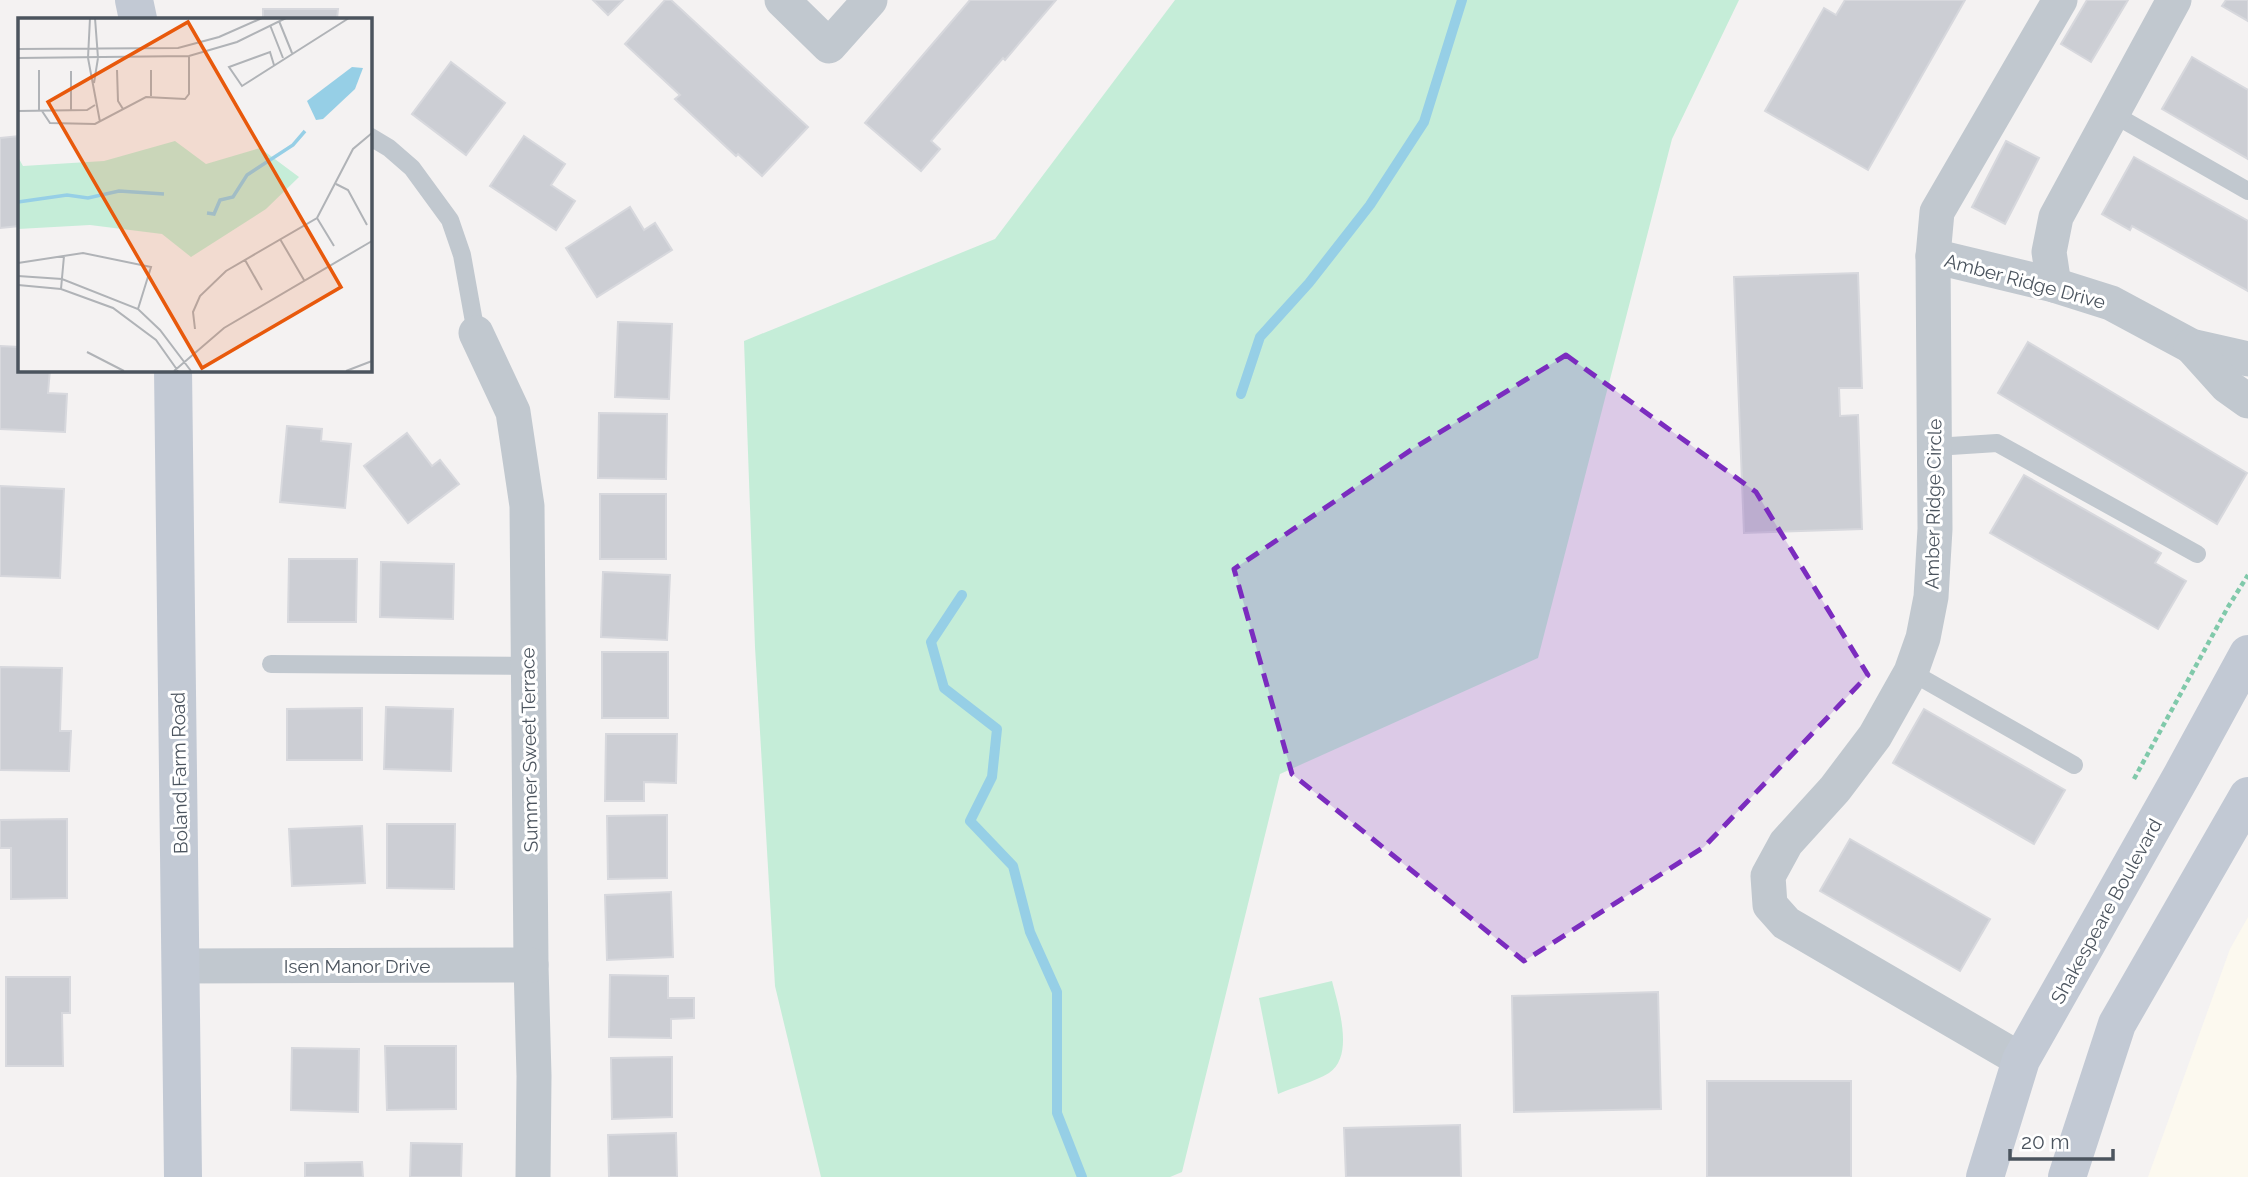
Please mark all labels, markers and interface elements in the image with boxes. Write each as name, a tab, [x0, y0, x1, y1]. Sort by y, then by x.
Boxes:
inset map	[18, 18, 371, 371]
street label: Amber Ridge Drive	[1942, 249, 2108, 313]
street label: Amber Ridge Circle	[1921, 419, 1945, 589]
street label: Summer Sweet Terrace	[516, 647, 542, 853]
street label: Boland Farm Road	[167, 692, 191, 854]
street label: Shakespeare Boulevard	[2046, 815, 2166, 1007]
street label: Isen Manor Drive	[284, 955, 430, 977]
scale bar	[2010, 1118, 2113, 1162]
text: 20 m	[2021, 1129, 2069, 1154]

